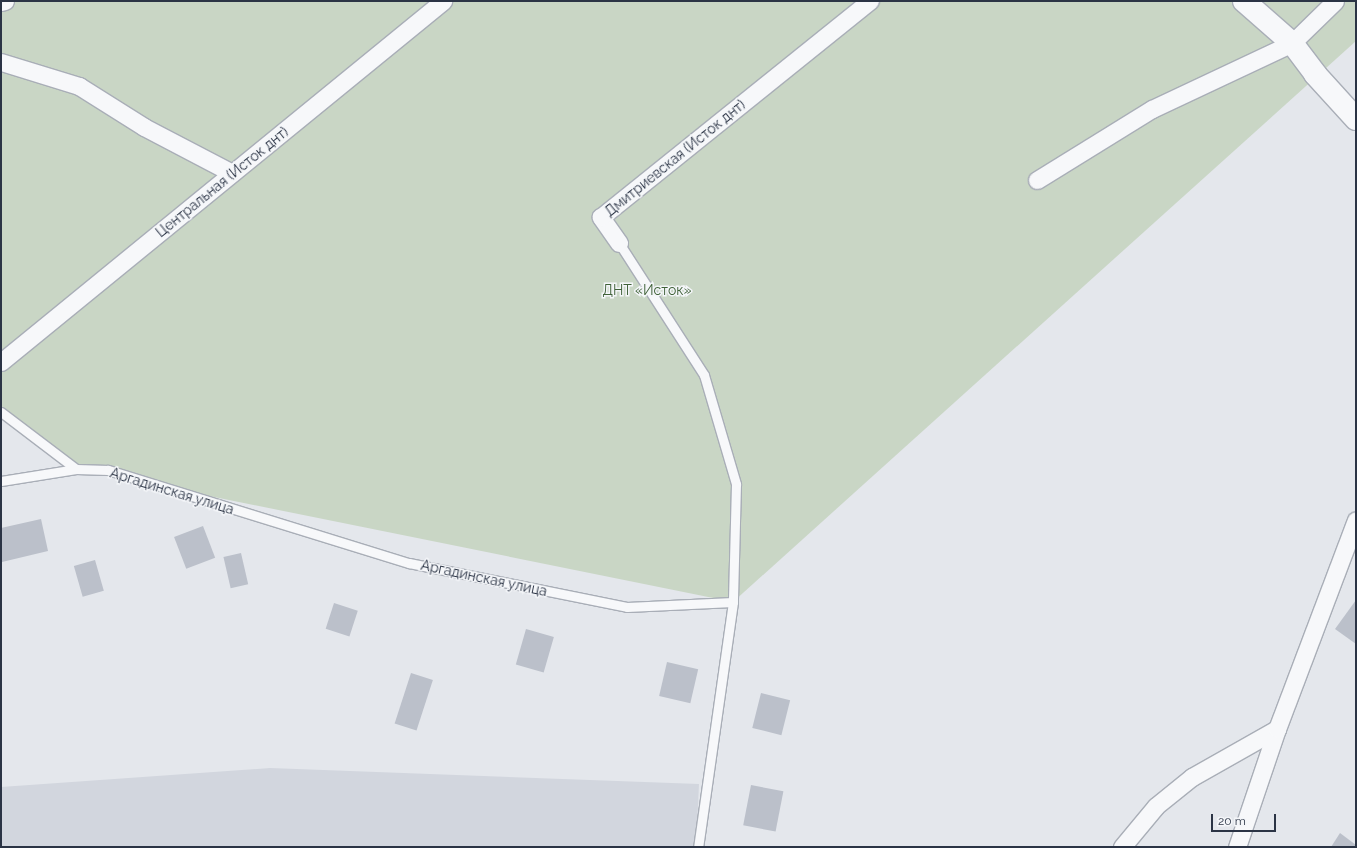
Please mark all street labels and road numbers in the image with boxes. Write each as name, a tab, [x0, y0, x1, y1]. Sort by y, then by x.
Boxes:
street label: Дмитриевская (Исток днт)	[601, 96, 749, 220]
street label: Центральная (Исток днт)	[152, 123, 292, 241]
street label: Аргадинская улица	[108, 464, 236, 518]
street label: Аргадинская улица	[419, 556, 549, 600]

